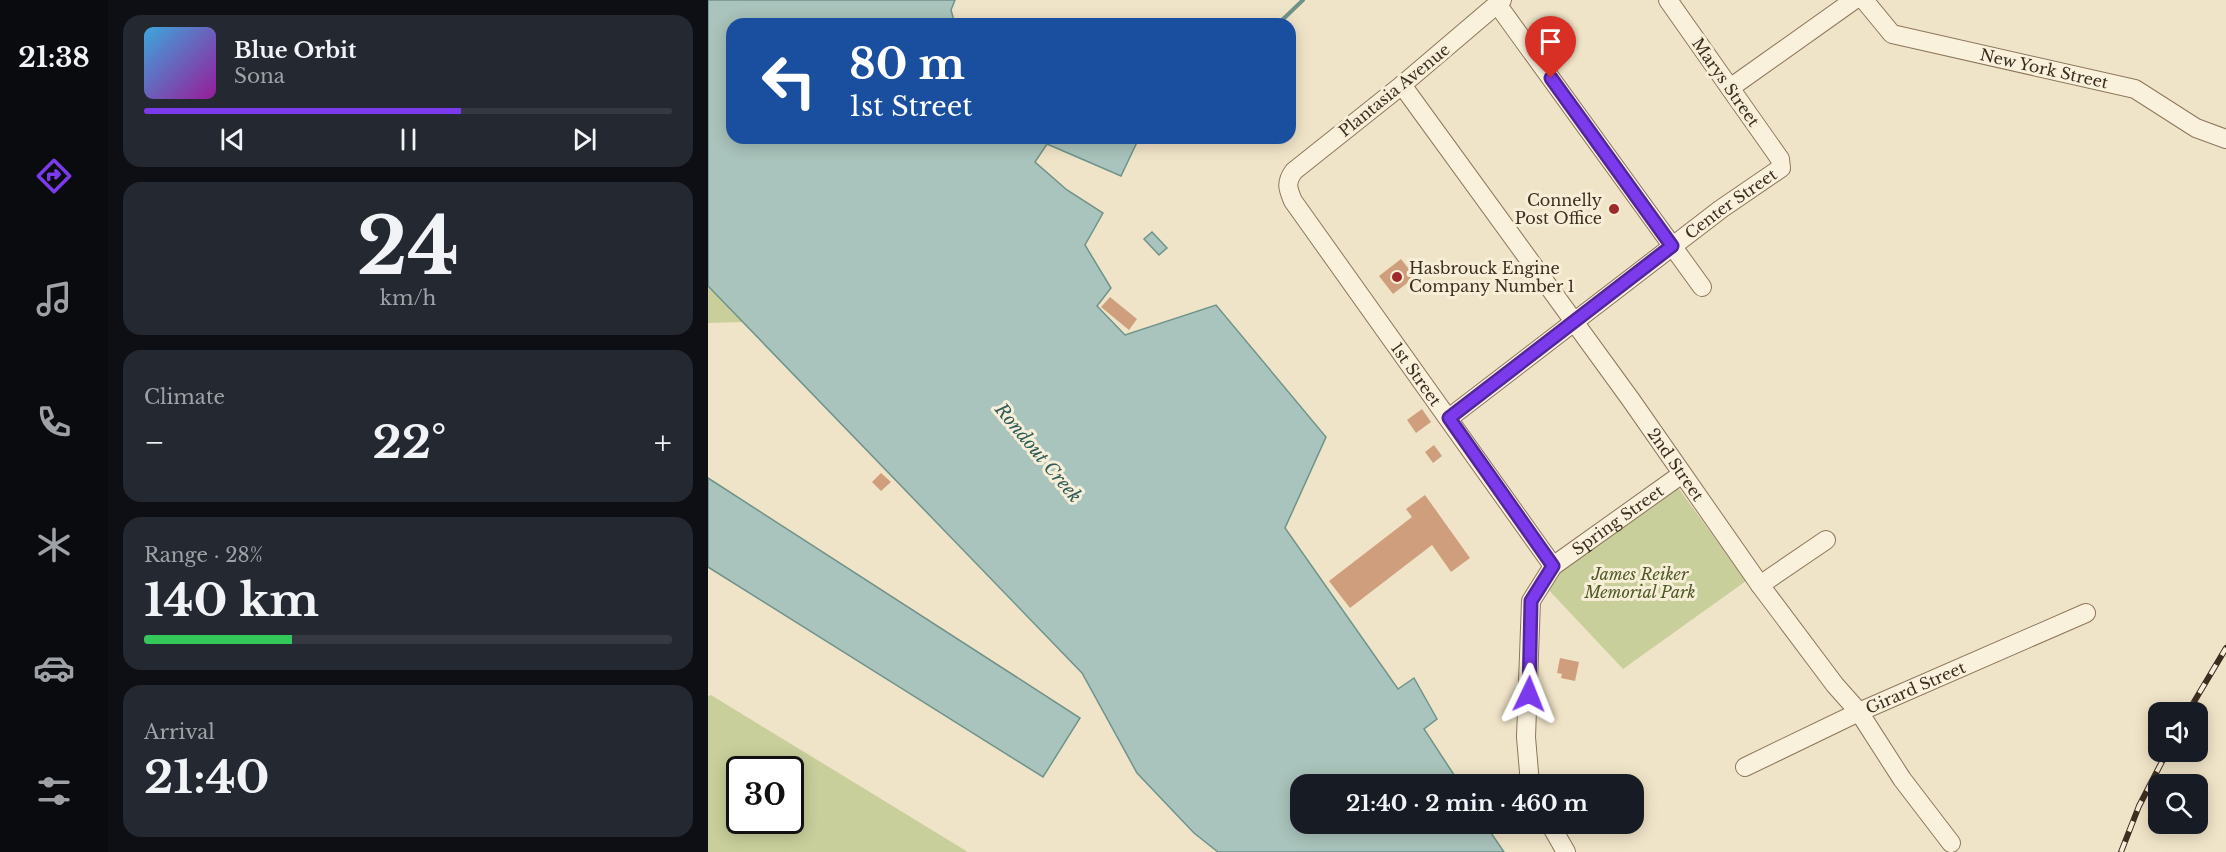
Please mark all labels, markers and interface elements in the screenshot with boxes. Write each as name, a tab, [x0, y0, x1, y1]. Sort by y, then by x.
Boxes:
pin	[1525, 16, 1576, 78]
icon: arrive	[1534, 25, 1567, 58]
street label: Marys Street	[1688, 34, 1764, 130]
text: Blue Orbit	[234, 37, 356, 64]
text: 80 m	[849, 38, 965, 90]
street label: Plantasia Avenue	[1334, 39, 1454, 141]
text: 21:38	[18, 41, 90, 74]
icon: left	[750, 42, 828, 120]
street label: New York Street	[1978, 44, 2110, 93]
text: Sona	[234, 64, 285, 88]
text: 1st Street	[849, 90, 972, 123]
icon: previous	[216, 123, 249, 156]
icon: pause	[392, 123, 425, 156]
icon: next	[568, 123, 601, 156]
icon: directions	[33, 155, 75, 197]
street label: Center Street	[1681, 164, 1780, 243]
place label: Connelly Post Office	[1515, 190, 1603, 228]
text: 24	[357, 198, 459, 295]
marker: Connelly Post Office	[1607, 202, 1621, 216]
place label: Hasbrouck Engine Company Number 1	[1409, 258, 1575, 296]
marker: Hasbrouck Engine Company Number 1	[1390, 270, 1404, 284]
icon: music	[33, 278, 75, 320]
text: km/h	[380, 286, 436, 310]
street label: 1st Street	[1387, 338, 1446, 410]
text: Climate	[144, 385, 225, 409]
water label: Rondout Creek	[989, 398, 1086, 507]
icon: phone	[33, 401, 75, 443]
text: 22°	[373, 414, 446, 470]
text: −	[144, 422, 165, 463]
text: +	[654, 422, 672, 463]
street label: 2nd Street	[1644, 424, 1708, 505]
street label: Spring Street	[1568, 481, 1667, 559]
icon: climate	[33, 524, 75, 566]
text: Range · 28%	[144, 543, 263, 567]
park label: James Reiker Memorial Park	[1583, 564, 1696, 602]
text: 140 km	[144, 572, 319, 628]
icon: car	[33, 647, 75, 689]
street label: Girard Street	[1862, 657, 1968, 718]
position arrow	[1497, 662, 1561, 726]
map controls	[2148, 702, 2208, 834]
button: sound	[2148, 702, 2208, 762]
text: Arrival	[144, 720, 215, 744]
text: 21:40	[144, 749, 270, 805]
speed limit sign: 30	[726, 756, 804, 834]
icon: filters	[33, 770, 75, 812]
button: search	[2148, 774, 2208, 834]
text: 21:40 · 2 min · 460 m	[1346, 790, 1588, 817]

